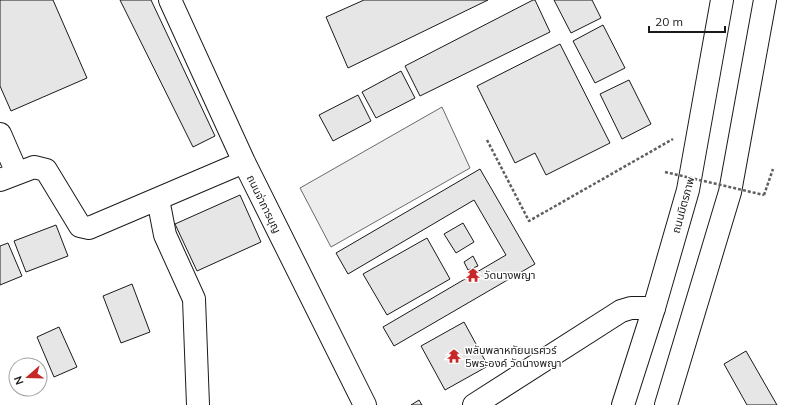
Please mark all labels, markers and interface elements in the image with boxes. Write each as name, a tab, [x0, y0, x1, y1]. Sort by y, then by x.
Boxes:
scale bar	[649, 8, 725, 34]
text: 20 m	[655, 14, 683, 29]
street label: ถนนจ่าการบุญ	[244, 172, 284, 236]
street label: ถนนมิตรภาพ	[669, 175, 697, 235]
temple icon: วัดนางพญา	[465, 267, 481, 283]
place label: วัดนางพญา	[484, 268, 535, 282]
place label: พลับพลาหทัยนเรศวร์ 5พระองค์ วัดนางพญา	[465, 343, 562, 370]
temple icon: พลับพลาหทัยนเรศวร์ 5พระองค์ วัดนางพญา	[446, 348, 462, 364]
north arrow	[8, 357, 48, 397]
text: N	[11, 374, 27, 387]

